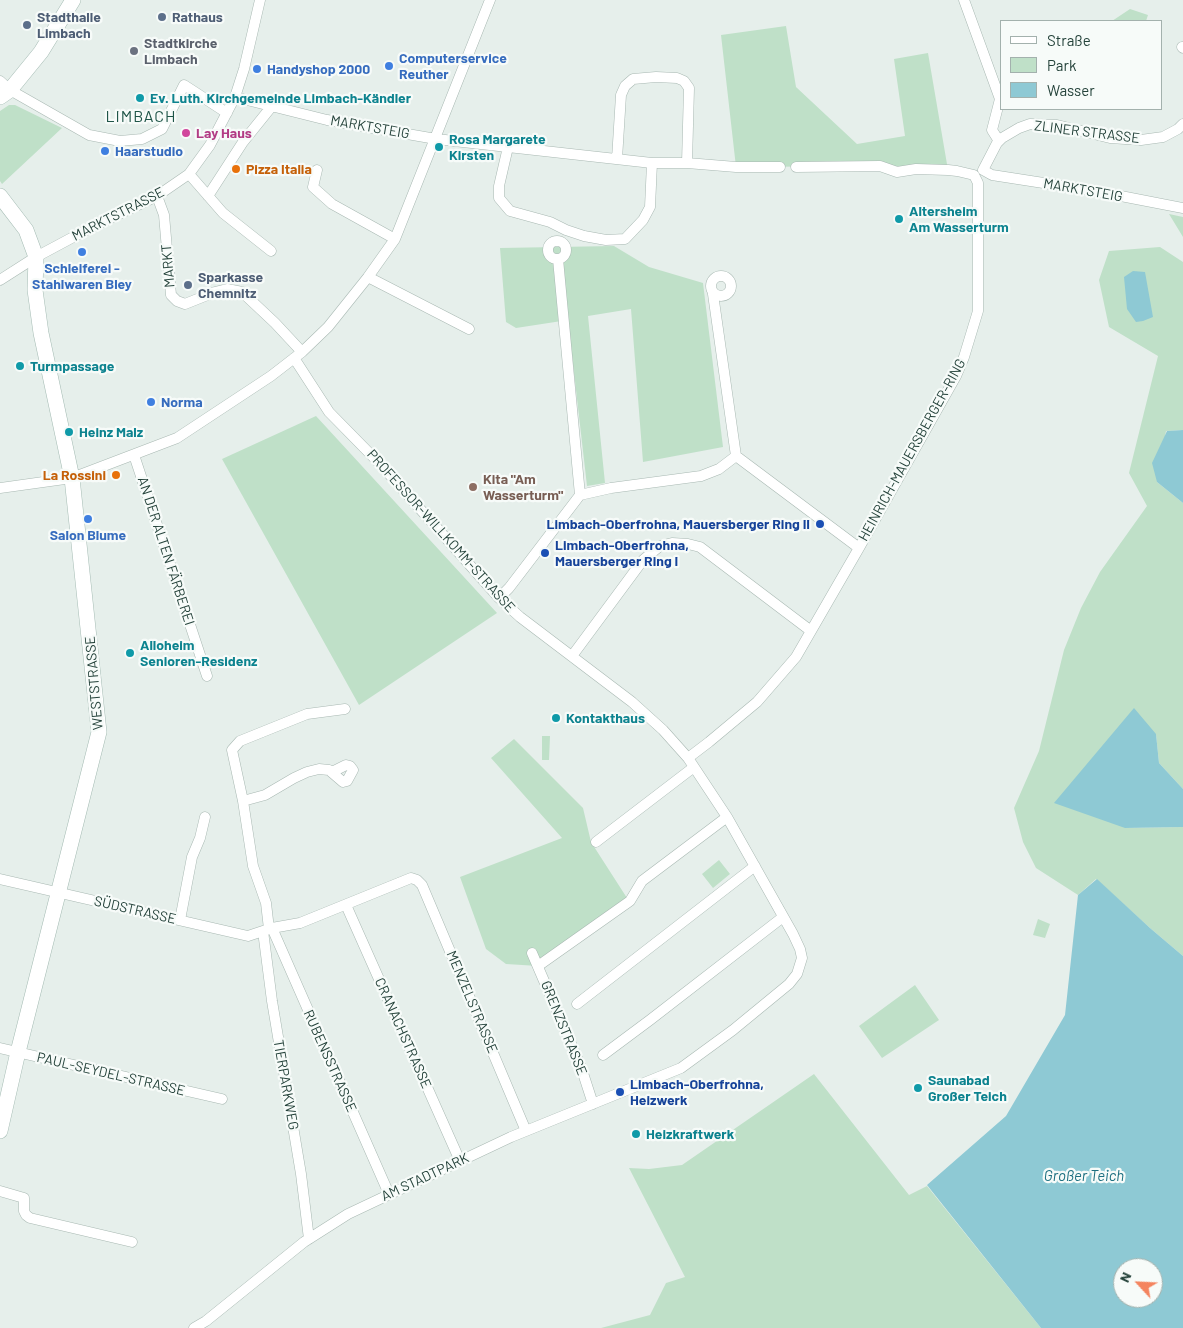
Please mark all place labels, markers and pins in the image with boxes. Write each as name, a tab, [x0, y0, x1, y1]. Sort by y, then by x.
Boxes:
place label: Stadthalle Limbach	[37, 9, 101, 41]
place label: Rathaus	[172, 9, 223, 25]
marker: Rathaus	[156, 11, 168, 23]
marker: Stadthalle Limbach	[21, 19, 33, 31]
place label: Stadtkirche Limbach	[144, 35, 217, 68]
marker: Stadtkirche Limbach	[128, 45, 140, 57]
place label: Computerservice Reuther	[399, 50, 507, 82]
marker: Computerservice Reuther	[383, 60, 395, 72]
place label: Handyshop 2000	[267, 61, 370, 77]
marker: Handyshop 2000	[251, 63, 263, 75]
place label: Ev. Luth. Kirchgemeinde Limbach-Kändler	[150, 90, 411, 106]
marker: Ev. Luth. Kirchgemeinde Limbach-Kändler	[134, 92, 146, 104]
place label: Lay Haus	[196, 125, 252, 141]
marker: Lay Haus	[180, 127, 192, 139]
place label: Rosa Margarete Kirsten	[449, 131, 546, 164]
marker: Rosa Margarete Kirsten	[433, 141, 445, 153]
place label: Haarstudio	[115, 143, 183, 159]
marker: Haarstudio	[99, 145, 111, 157]
place label: Pizza Italia	[246, 161, 312, 177]
marker: Pizza Italia	[230, 163, 242, 175]
place label: Altersheim Am Wasserturm	[909, 203, 1009, 236]
marker: Altersheim Am Wasserturm	[893, 213, 905, 225]
marker: Schleiferei - Stahlwaren Bley	[76, 246, 88, 258]
place label: Schleiferei - Stahlwaren Bley	[32, 260, 132, 292]
place label: Sparkasse Chemnitz	[198, 269, 263, 302]
marker: Sparkasse Chemnitz	[182, 279, 194, 291]
place label: Turmpassage	[30, 358, 114, 374]
marker: Turmpassage	[14, 360, 26, 372]
place label: Norma	[161, 394, 203, 410]
marker: Norma	[145, 396, 157, 408]
place label: Heinz Malz	[79, 424, 143, 440]
marker: Heinz Malz	[63, 426, 75, 438]
place label: La Rossini	[43, 467, 106, 483]
marker: La Rossini	[110, 469, 122, 481]
place label: Kita "Am Wasserturm"	[483, 471, 563, 504]
marker: Kita "Am Wasserturm"	[467, 481, 479, 493]
marker: Salon Blume	[82, 513, 94, 525]
place label: Limbach-Oberfrohna, Mauersberger Ring II	[546, 516, 810, 532]
marker: Limbach-Oberfrohna, Mauersberger Ring II	[814, 518, 826, 530]
place label: Salon Blume	[50, 527, 126, 543]
place label: Limbach-Oberfrohna, Mauersberger Ring I	[555, 537, 689, 570]
marker: Limbach-Oberfrohna, Mauersberger Ring I	[539, 547, 551, 559]
place label: Alloheim Senioren-Residenz	[140, 637, 257, 670]
marker: Alloheim Senioren-Residenz	[124, 647, 136, 659]
place label: Kontakthaus	[566, 710, 645, 726]
marker: Kontakthaus	[550, 712, 562, 724]
place label: Saunabad Großer Teich	[928, 1072, 1007, 1104]
place label: Limbach-Oberfrohna, Heizwerk	[630, 1076, 764, 1108]
marker: Saunabad Großer Teich	[912, 1082, 924, 1094]
marker: Limbach-Oberfrohna, Heizwerk	[614, 1086, 626, 1098]
place label: Heizkraftwerk	[646, 1126, 734, 1142]
marker: Heizkraftwerk	[630, 1128, 642, 1140]

